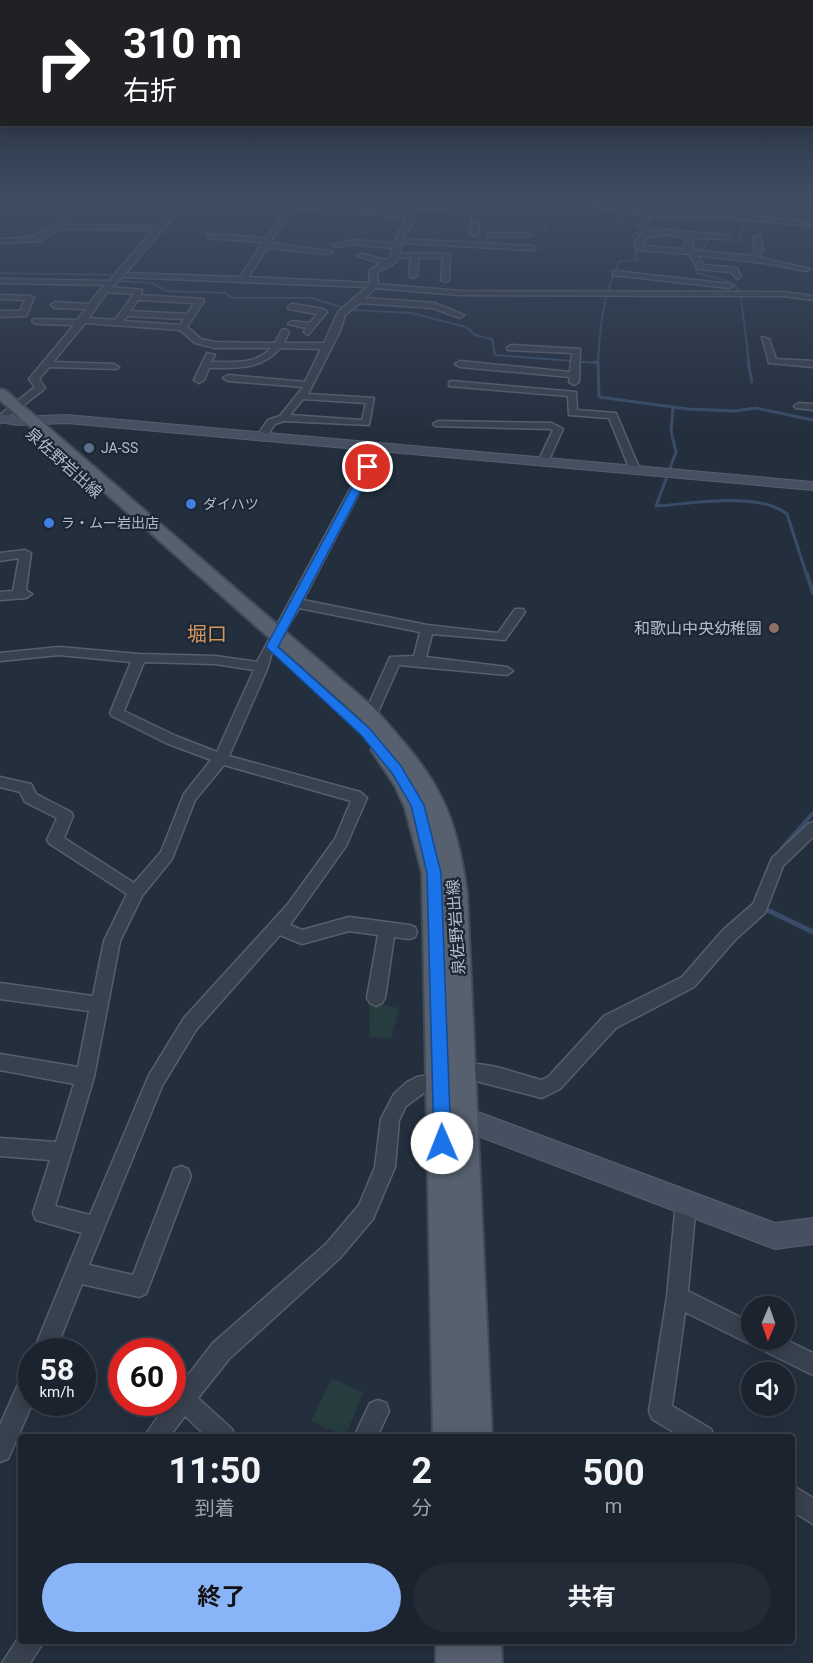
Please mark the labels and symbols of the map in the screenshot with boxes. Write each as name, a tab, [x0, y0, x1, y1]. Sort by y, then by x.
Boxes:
street label: 泉佐野岩出線	[22, 424, 106, 502]
place label: JA-SS	[101, 440, 138, 456]
marker: JA-SS	[82, 441, 96, 455]
pin	[342, 441, 393, 492]
place label: ダイハツ	[203, 496, 259, 512]
marker: ダイハツ	[184, 497, 198, 511]
place label: ラ・ムー岩出店	[61, 515, 159, 531]
marker: ラ・ムー岩出店	[42, 516, 56, 530]
place label: 和歌山中央幼稚園	[634, 619, 762, 638]
marker: 和歌山中央幼稚園	[767, 621, 781, 635]
district label: 堀口	[187, 622, 227, 646]
street label: 泉佐野岩出線	[443, 878, 469, 976]
position arrow	[410, 1111, 474, 1175]
north arrow	[741, 1296, 795, 1350]
speed limit sign: 60	[108, 1338, 186, 1416]

